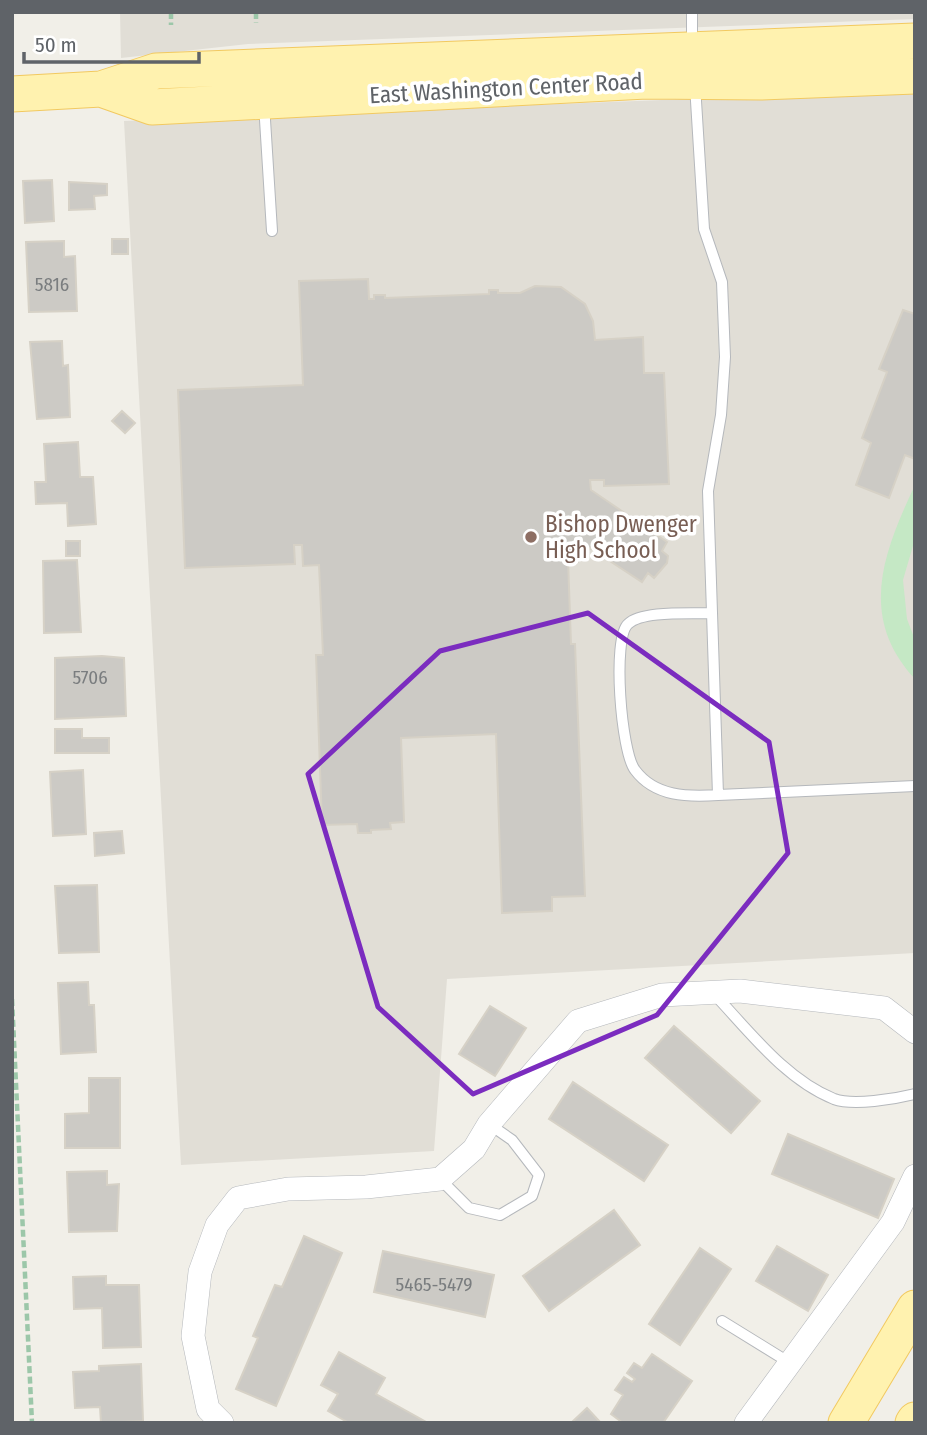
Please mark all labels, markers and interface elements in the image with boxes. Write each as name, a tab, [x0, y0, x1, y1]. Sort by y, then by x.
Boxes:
scale bar	[24, 21, 200, 65]
text: 50 m	[35, 32, 77, 58]
street label: East Washington Center Road	[369, 67, 643, 109]
house number: 5816	[35, 273, 69, 296]
place label: Bishop Dwenger High School	[545, 510, 697, 564]
marker: Bishop Dwenger High School	[523, 529, 539, 545]
house number: 5706	[72, 666, 108, 689]
house number: 5465-5479	[396, 1273, 473, 1296]

